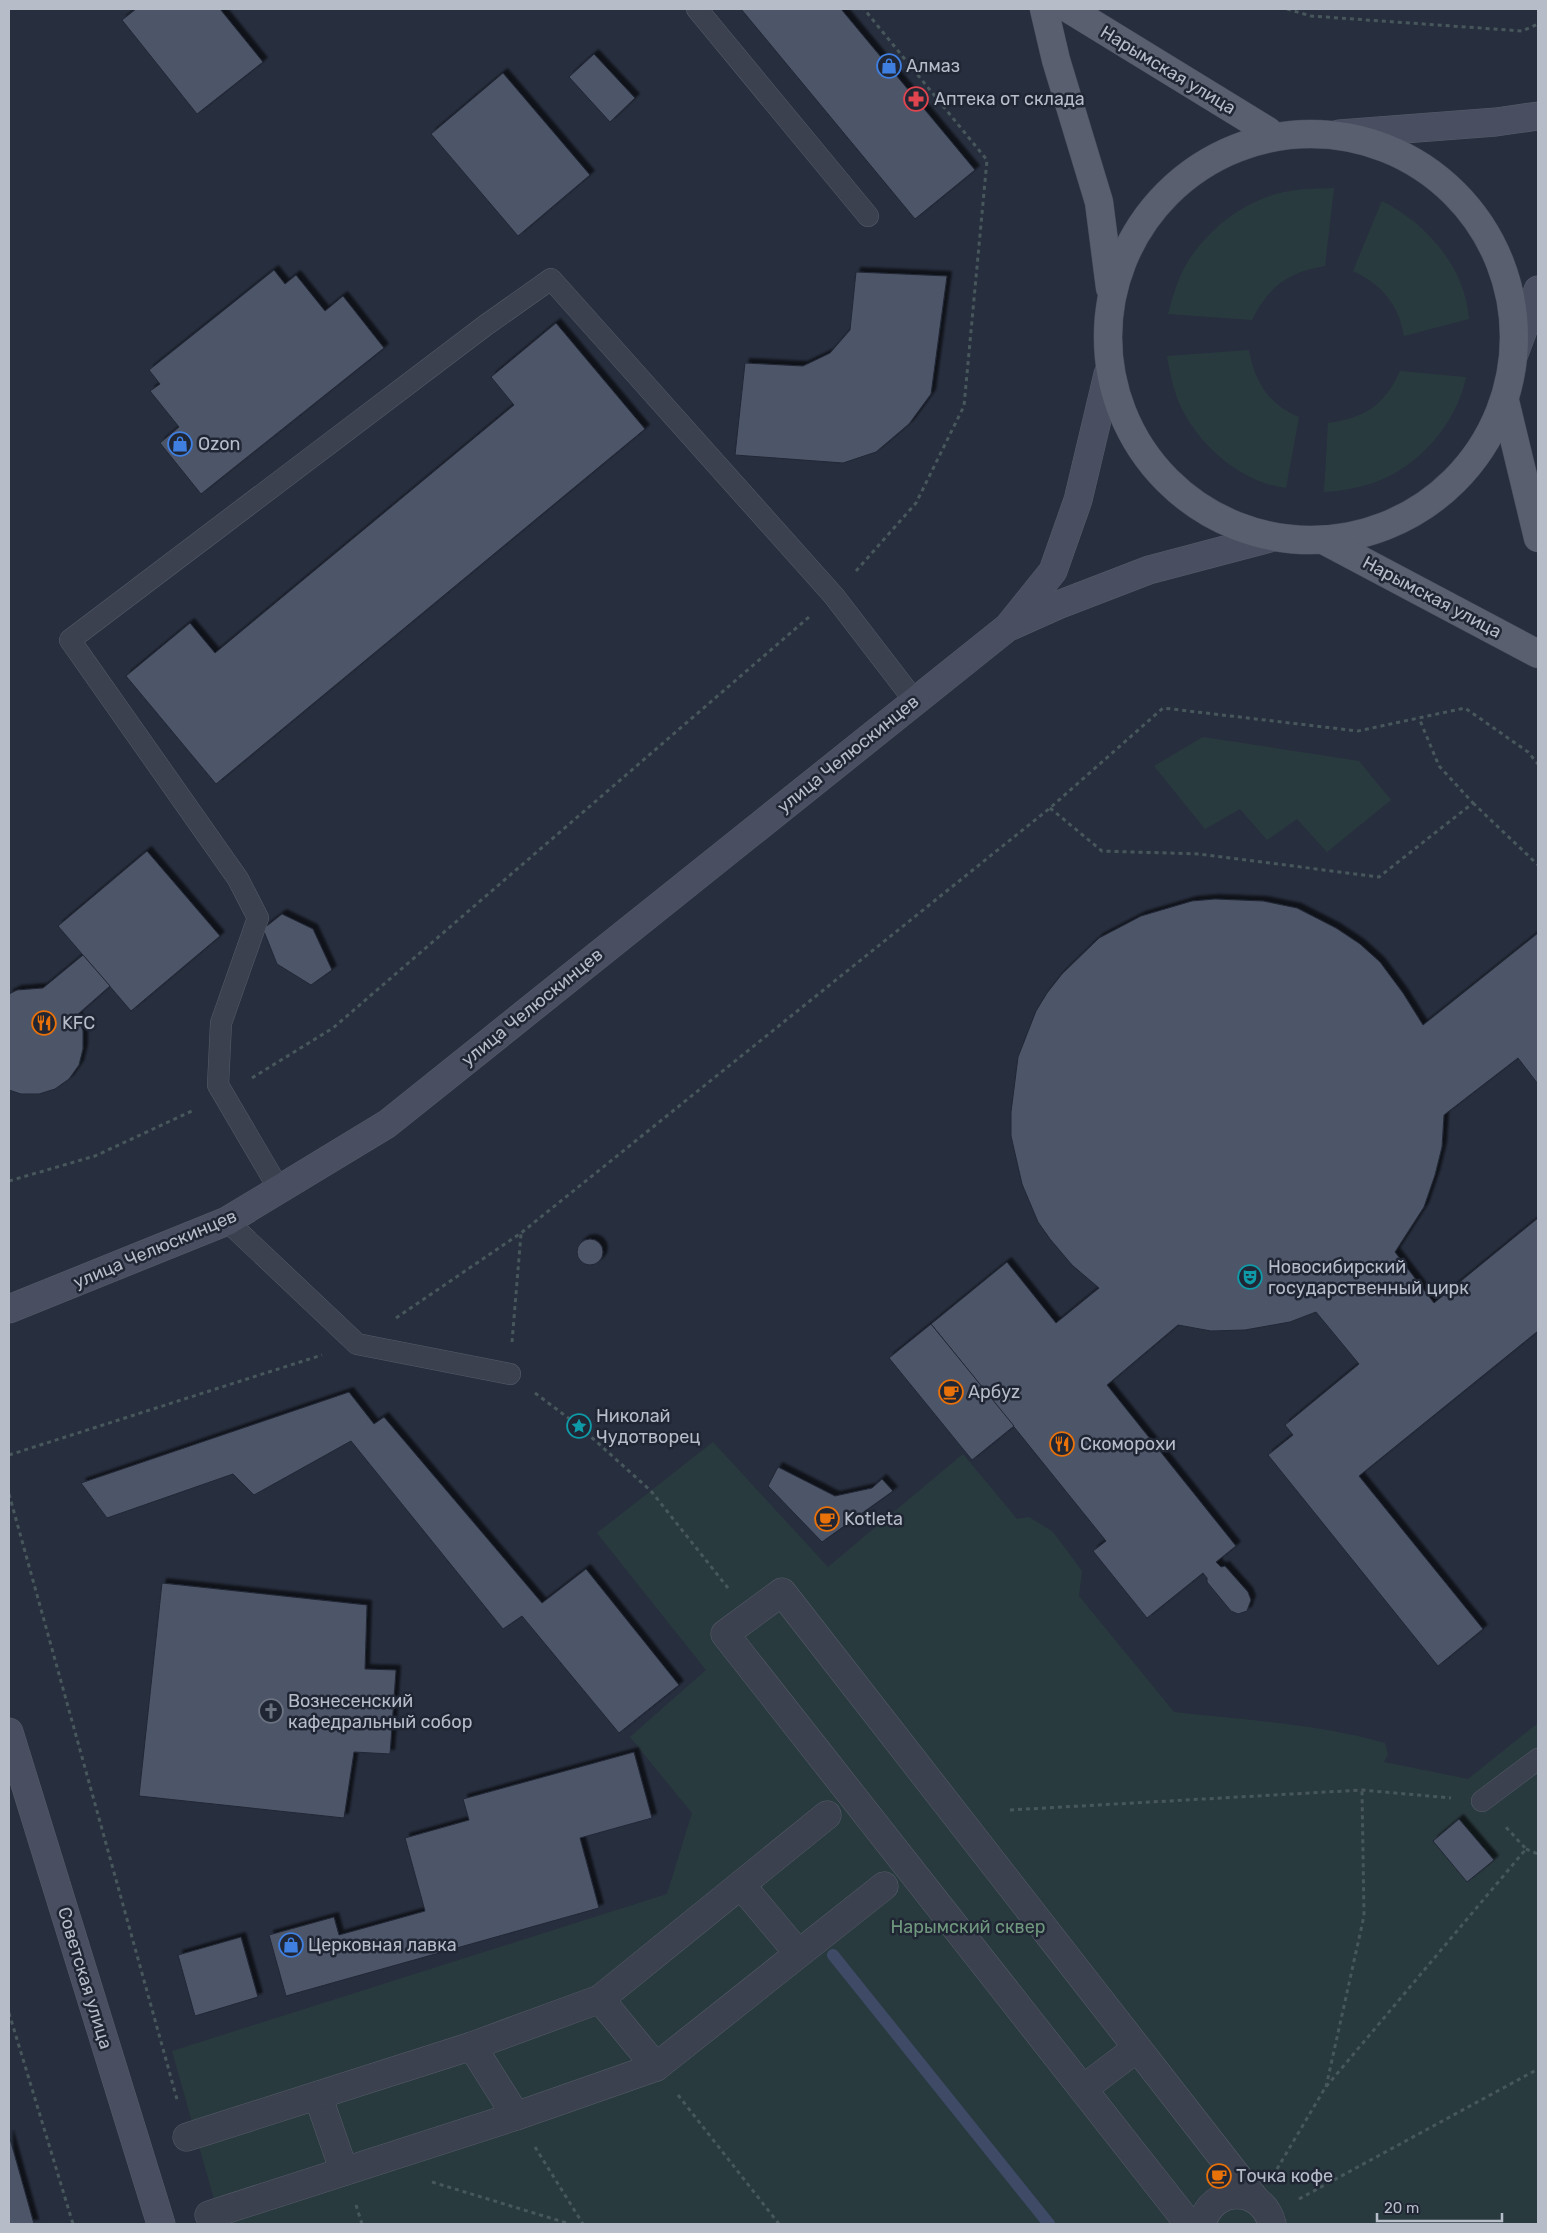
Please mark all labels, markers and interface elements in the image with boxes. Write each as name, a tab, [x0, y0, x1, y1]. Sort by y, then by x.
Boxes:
street label: Нарымская улица	[1096, 21, 1240, 119]
shop icon: Алмаз	[876, 53, 902, 79]
place label: Алмаз	[906, 55, 960, 77]
pharmacy icon: Аптека от склада	[903, 86, 929, 112]
place label: Аптека от склада	[934, 88, 1085, 110]
shop icon: Ozon	[167, 431, 193, 457]
place label: Ozon	[198, 433, 240, 455]
street label: Нарымская улица	[1359, 551, 1505, 643]
street label: улица Челюскинцев	[773, 690, 923, 818]
street label: улица Челюскинцев	[457, 943, 607, 1071]
restaurant icon: KFC	[31, 1010, 57, 1036]
place label: KFC	[62, 1012, 95, 1034]
street label: улица Челюскинцев	[70, 1205, 240, 1293]
place label: Новосибирский государственный цирк	[1268, 1256, 1469, 1299]
theatre icon: Новосибирский государственный цирк	[1237, 1264, 1263, 1290]
cafe icon: Арбуz	[938, 1379, 964, 1405]
place label: Арбуz	[968, 1381, 1020, 1403]
place label: Николай Чудотворец	[596, 1405, 700, 1448]
place icon: Николай Чудотворец	[566, 1413, 592, 1439]
restaurant icon: Скоморохи	[1049, 1431, 1075, 1457]
place label: Скоморохи	[1080, 1433, 1176, 1455]
cafe icon: Kotleta	[814, 1506, 840, 1532]
place label: Kotleta	[844, 1508, 903, 1530]
place label: Вознесенский кафедральный собор	[288, 1690, 472, 1733]
church icon: Вознесенский кафедральный собор	[258, 1698, 284, 1724]
street label: Советская улица	[53, 1904, 117, 2052]
park label: Нарымский сквер	[891, 1916, 1045, 1938]
shop icon: Церковная лавка	[278, 1932, 304, 1958]
place label: Церковная лавка	[308, 1934, 457, 1956]
cafe icon: Точка кофе	[1206, 2163, 1232, 2189]
place label: Точка кофе	[1236, 2165, 1333, 2187]
scale bar	[1377, 2190, 1502, 2222]
text: 20 m	[1384, 2199, 1419, 2217]

